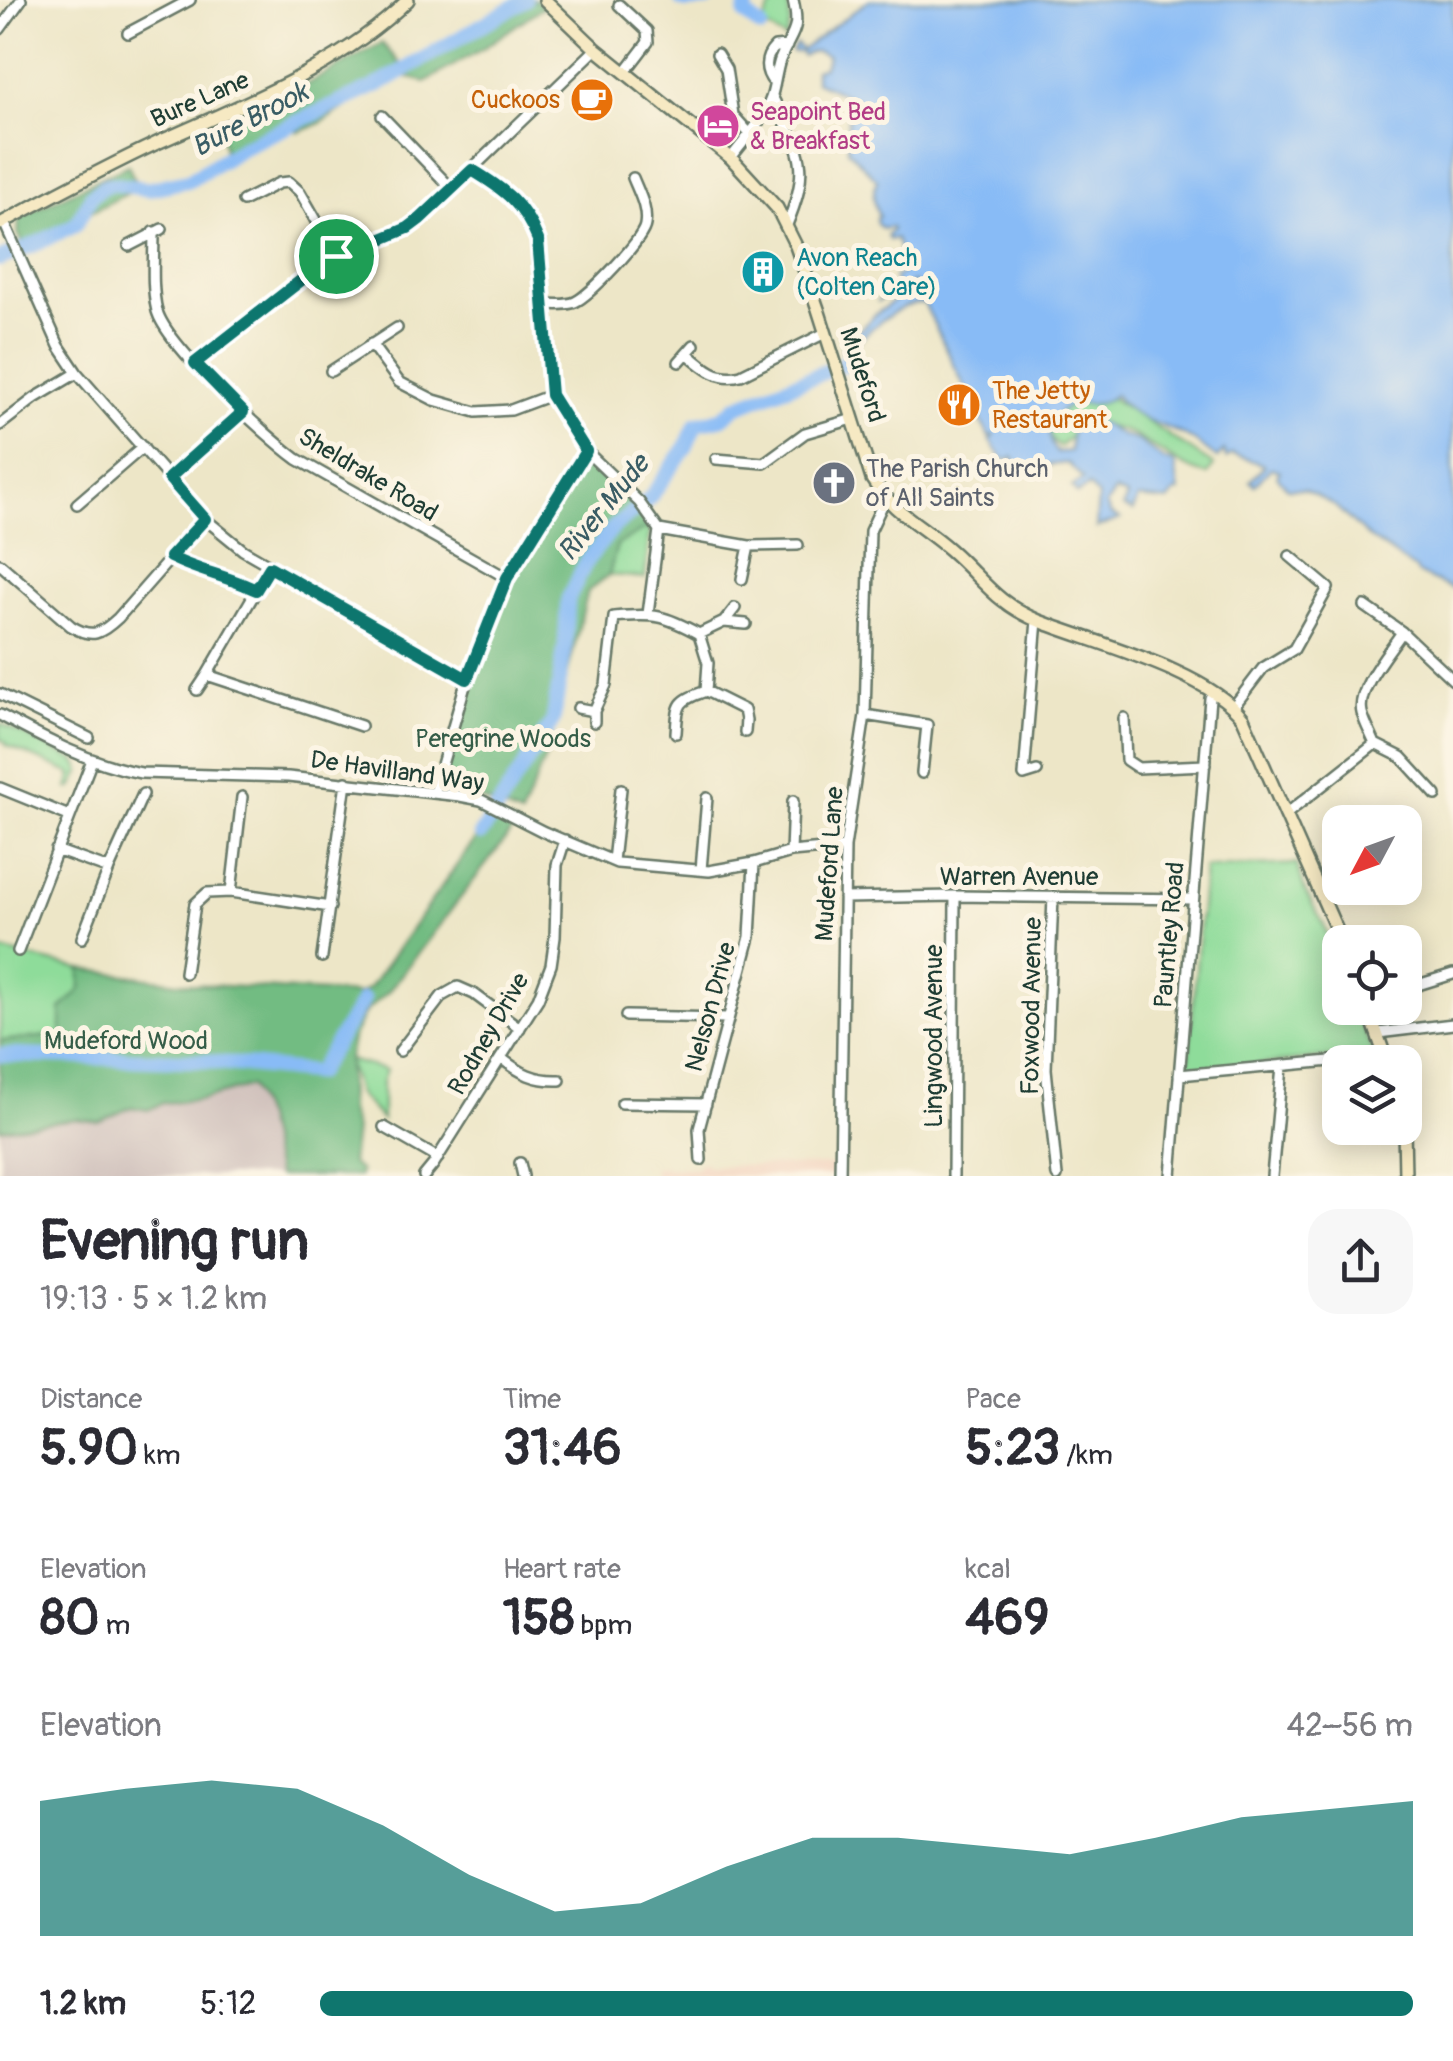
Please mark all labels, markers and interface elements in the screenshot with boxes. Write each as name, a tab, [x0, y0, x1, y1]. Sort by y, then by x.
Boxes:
street label: Bure Lane	[146, 64, 255, 135]
water label: Bure Brook	[186, 74, 316, 165]
cafe icon: Cuckoos	[569, 77, 615, 123]
place label: Cuckoos	[471, 85, 560, 116]
place label: Seapoint Bed & Breakfast	[750, 97, 886, 157]
hotel icon: Seapoint Bed & Breakfast	[695, 103, 741, 149]
pin	[294, 214, 379, 299]
icon: arrive	[309, 229, 364, 284]
place label: Avon Reach (Colten Care)	[796, 243, 937, 303]
building icon: Avon Reach (Colten Care)	[740, 249, 786, 295]
street label: Mudeford	[832, 324, 892, 426]
place label: The Jetty Restaurant	[992, 376, 1108, 436]
restaurant icon: The Jetty Restaurant	[936, 382, 982, 428]
street label: Sheldrake Road	[293, 421, 443, 529]
water label: River Mude	[551, 445, 659, 568]
place label: The Parish Church of All Saints	[866, 454, 1049, 514]
church icon: The Parish Church of All Saints	[811, 460, 857, 506]
park label: Peregrine Woods	[415, 724, 591, 755]
street label: De Havilland Way	[308, 744, 486, 800]
street label: Mudeford Lane	[809, 785, 851, 942]
north arrow	[1322, 805, 1422, 905]
map controls	[1322, 805, 1422, 1145]
street label: Pauntley Road	[1148, 861, 1192, 1009]
street label: Warren Avenue	[940, 862, 1099, 893]
street label: Foxwood Avenue	[1015, 916, 1049, 1095]
button: locate	[1322, 925, 1422, 1025]
street label: Nelson Drive	[679, 938, 743, 1075]
street label: Lingwood Avenue	[919, 944, 950, 1128]
street label: Rodney Drive	[442, 967, 537, 1101]
park label: Mudeford Wood	[44, 1026, 208, 1057]
button: layers	[1322, 1045, 1422, 1145]
text: Evening run	[40, 1207, 309, 1276]
button: share	[1308, 1209, 1413, 1314]
text: 19:13 · 5 × 1.2 km	[40, 1279, 267, 1319]
text: Distance	[40, 1382, 142, 1417]
text: Time	[503, 1382, 561, 1417]
text: Pace	[965, 1382, 1021, 1417]
text: 5.90	[40, 1417, 138, 1480]
text: 31:46	[503, 1417, 622, 1480]
text: 5:23	[965, 1417, 1060, 1480]
text: km	[138, 1438, 181, 1473]
text: /km	[1060, 1438, 1113, 1473]
text: Elevation	[40, 1552, 147, 1587]
text: Heart rate	[503, 1552, 621, 1587]
text: kcal	[965, 1552, 1011, 1587]
text: 80	[40, 1587, 99, 1650]
text: 158	[503, 1587, 575, 1650]
text: 469	[965, 1587, 1049, 1650]
text: m	[99, 1608, 130, 1643]
text: bpm	[575, 1608, 632, 1643]
text: Elevation	[40, 1706, 162, 1746]
text: 42–56 m	[1286, 1706, 1413, 1746]
text: 1.2 km	[40, 1984, 126, 2024]
text: 5:12	[200, 1984, 256, 2024]

